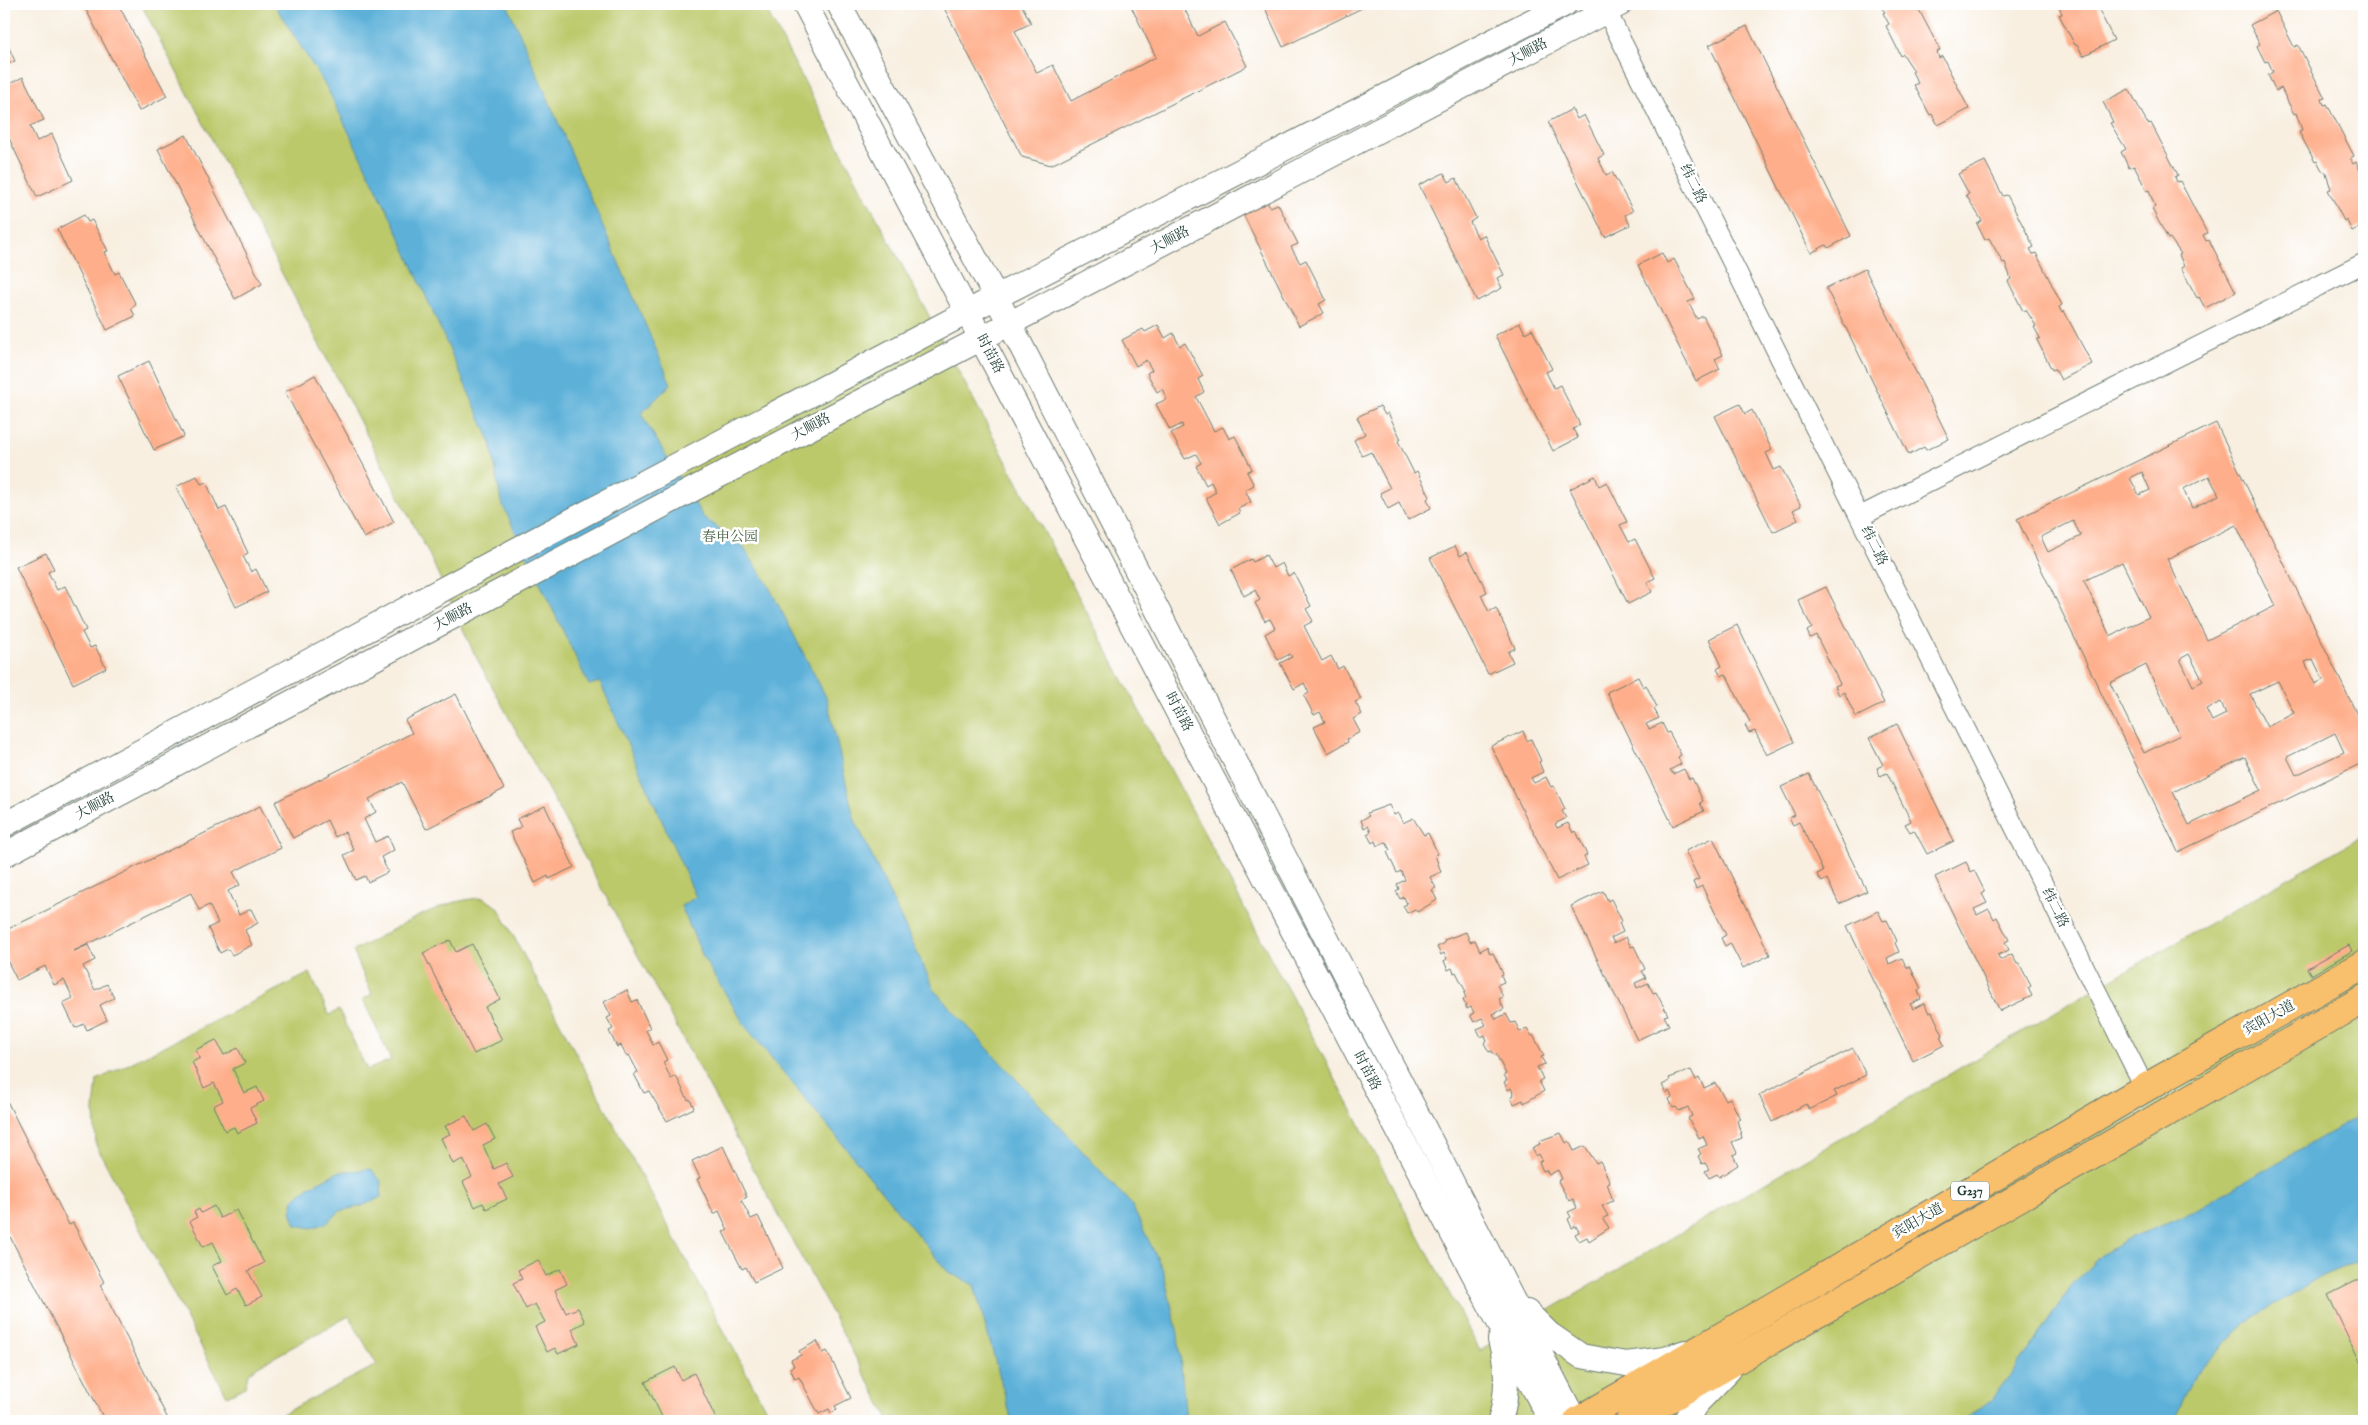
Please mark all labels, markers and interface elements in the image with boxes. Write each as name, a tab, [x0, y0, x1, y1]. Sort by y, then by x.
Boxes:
street label: 大顺路	[1505, 34, 1551, 70]
street label: 纬二路	[1675, 161, 1711, 207]
street label: 大顺路	[1147, 222, 1193, 258]
street label: 时苗路	[972, 331, 1008, 377]
street label: 大顺路	[788, 409, 834, 445]
street label: 纬二路	[1856, 523, 1892, 569]
park label: 春申公园	[702, 528, 758, 546]
street label: 大顺路	[430, 599, 476, 635]
street label: 时苗路	[1161, 689, 1197, 735]
street label: 大顺路	[72, 788, 118, 824]
street label: 纬二路	[2037, 885, 2073, 931]
street label: 宾阳大道	[2240, 997, 2298, 1039]
street label: 时苗路	[1349, 1048, 1385, 1094]
road number: G237	[1951, 1182, 1989, 1200]
street label: 宾阳大道	[1889, 1199, 1947, 1243]

